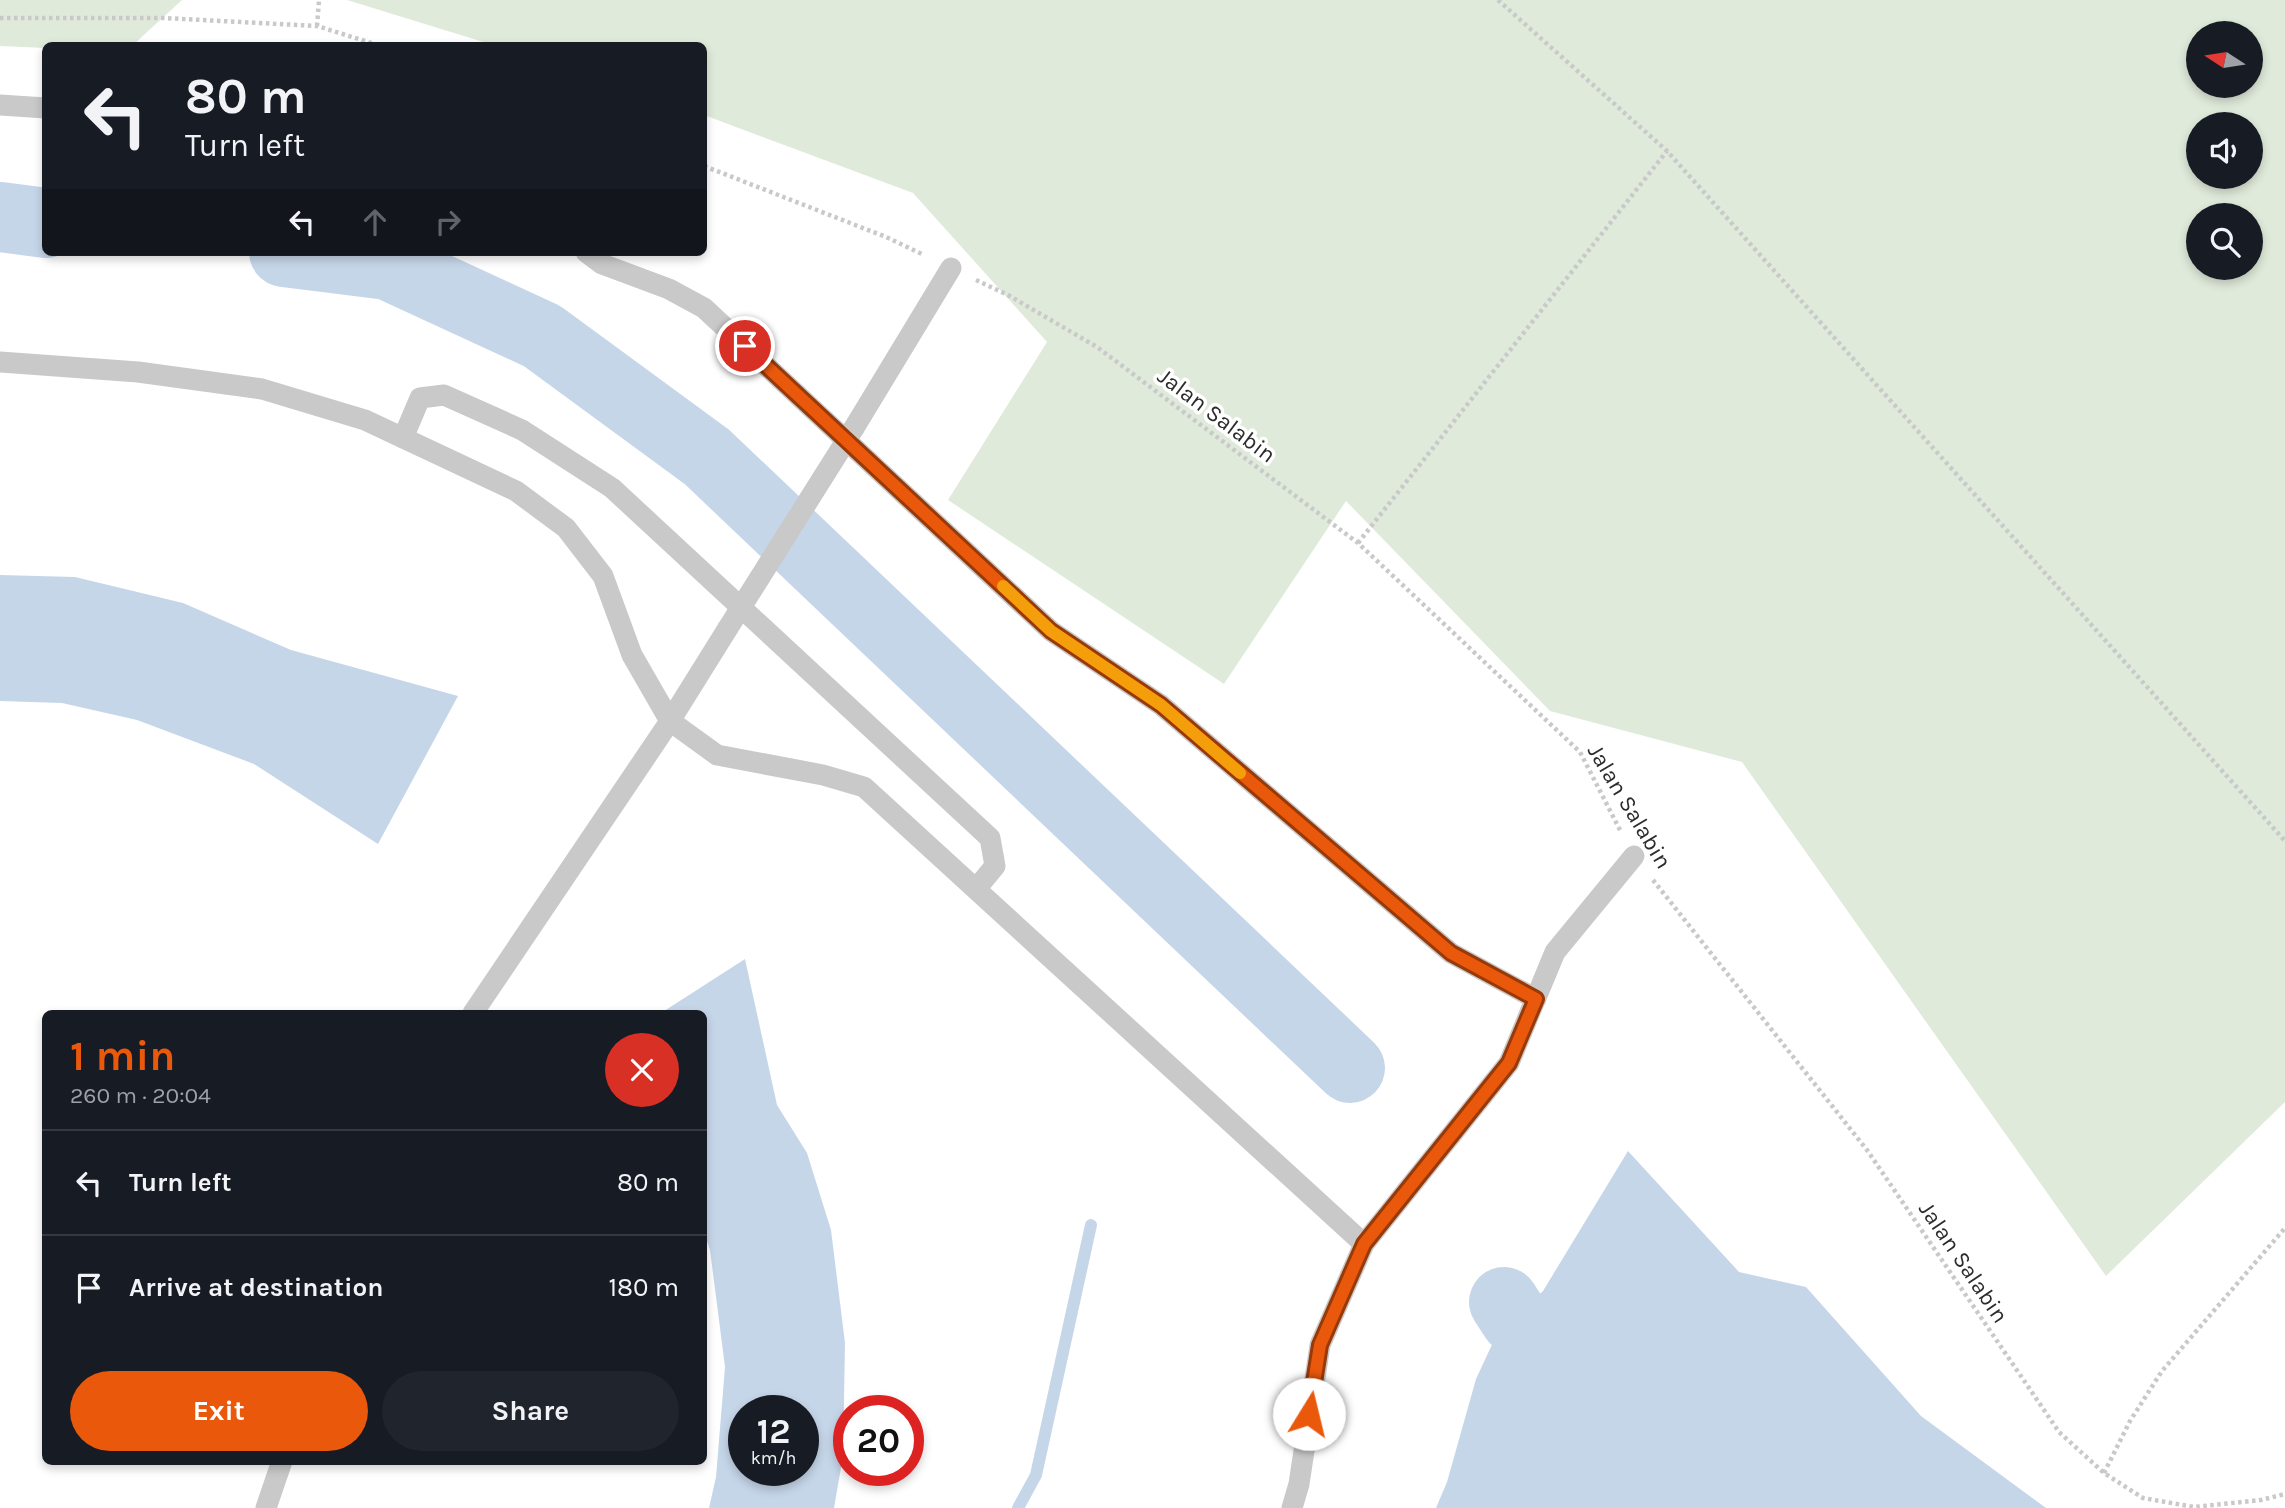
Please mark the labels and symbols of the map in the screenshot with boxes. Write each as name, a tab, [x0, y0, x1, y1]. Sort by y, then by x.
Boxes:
north arrow	[2186, 21, 2263, 98]
pin	[715, 316, 775, 376]
street label: Jalan Salabin	[1153, 362, 1281, 468]
street label: Jalan Salabin	[1582, 739, 1677, 873]
street label: Jalan Salabin	[1913, 1197, 2014, 1328]
position arrow	[1272, 1377, 1346, 1451]
speed limit sign: 20	[833, 1395, 924, 1486]

